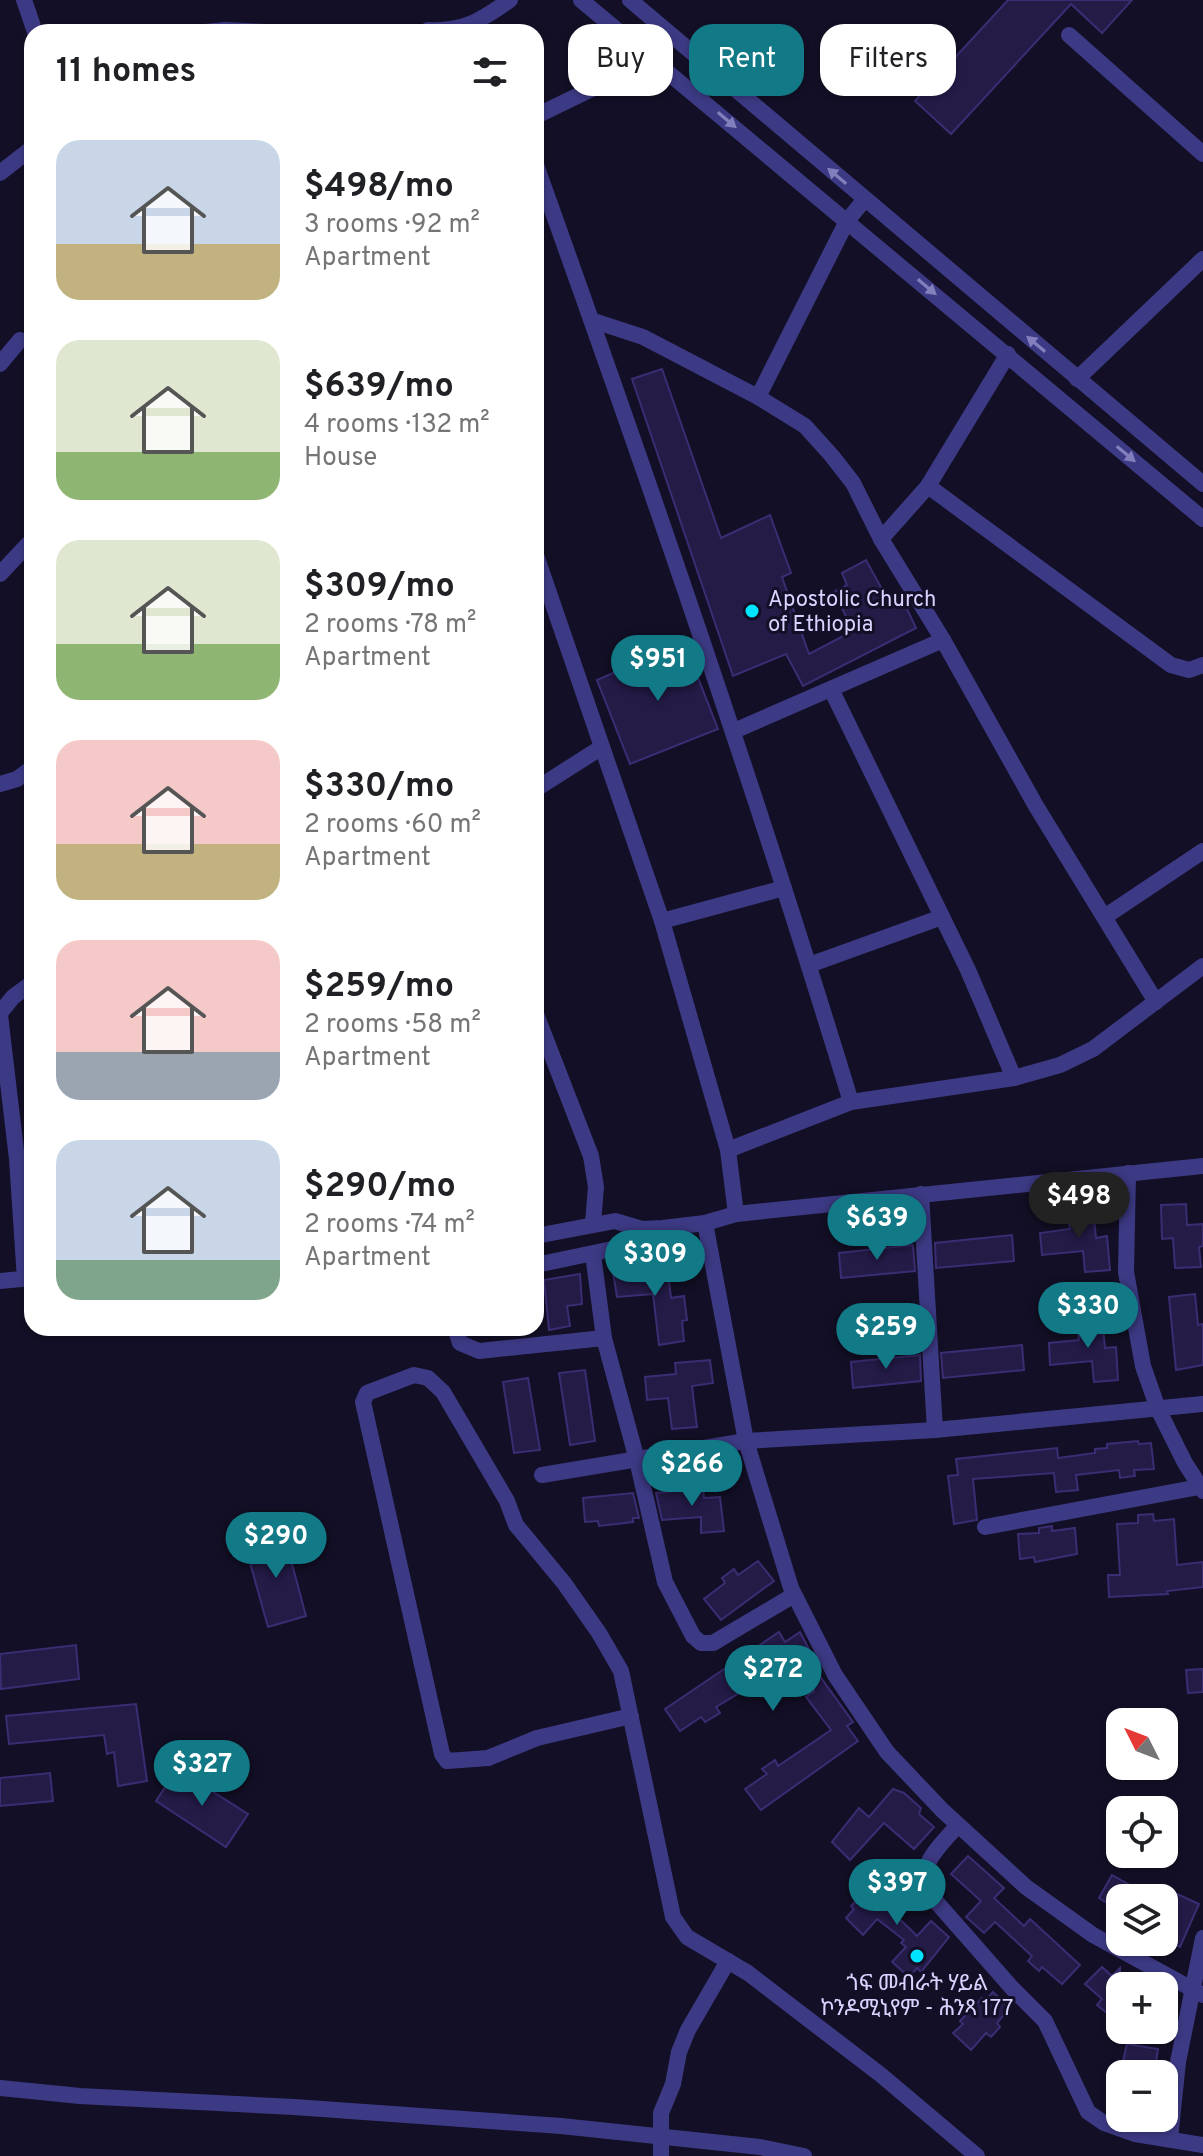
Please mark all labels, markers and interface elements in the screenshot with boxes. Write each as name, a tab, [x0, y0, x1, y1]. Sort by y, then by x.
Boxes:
chip: Buy	[568, 24, 673, 96]
chip: Rent	[689, 24, 804, 96]
chip: Filters	[820, 24, 956, 96]
icon: filters	[468, 50, 512, 94]
text: 11 homes	[56, 51, 196, 94]
one-way arrow	[717, 112, 738, 129]
text: $498/mo	[304, 166, 454, 209]
one-way arrow	[828, 168, 848, 185]
icon: home	[120, 172, 216, 268]
text: 3 rooms · 92 m²	[304, 209, 480, 242]
text: Apartment	[304, 242, 431, 275]
one-way arrow	[917, 278, 937, 295]
one-way arrow	[1026, 336, 1046, 353]
text: $639/mo	[304, 366, 454, 409]
icon: home	[120, 372, 216, 468]
text: 4 rooms · 132 m²	[304, 409, 490, 442]
text: House	[304, 442, 377, 475]
one-way arrow	[1116, 445, 1136, 462]
text: $309/mo	[304, 566, 455, 609]
icon: home	[120, 572, 216, 668]
place label: Apostolic Church of Ethiopia	[768, 587, 936, 639]
marker: Apostolic Church of Ethiopia	[743, 602, 761, 620]
text: 2 rooms · 78 m²	[304, 609, 476, 642]
pin: $951	[611, 635, 705, 703]
text: Apartment	[304, 642, 431, 675]
text: $951	[629, 644, 687, 677]
text: $330/mo	[304, 766, 454, 809]
icon: home	[120, 772, 216, 868]
text: 2 rooms · 60 m²	[304, 809, 481, 842]
text: Apartment	[304, 842, 431, 875]
text: $259/mo	[304, 966, 454, 1009]
icon: home	[120, 972, 216, 1068]
text: 2 rooms · 58 m²	[304, 1009, 481, 1042]
text: Apartment	[304, 1042, 431, 1075]
text: $290/mo	[304, 1166, 456, 1209]
icon: home	[120, 1172, 216, 1268]
pin: $498	[1032, 1172, 1126, 1240]
text: $498	[1047, 1181, 1111, 1214]
pin: $639	[830, 1194, 924, 1262]
text: $639	[845, 1203, 909, 1236]
text: 2 rooms · 74 m²	[304, 1209, 475, 1242]
pin: $309	[608, 1230, 702, 1298]
text: $309	[623, 1239, 687, 1272]
text: Apartment	[304, 1242, 431, 1275]
pin: $330	[1041, 1282, 1135, 1350]
text: $330	[1056, 1291, 1120, 1324]
pin: $259	[839, 1303, 933, 1371]
text: $259	[854, 1312, 918, 1345]
pin: $266	[645, 1440, 739, 1508]
text: $266	[660, 1449, 724, 1482]
pin: $290	[229, 1512, 323, 1580]
text: $290	[244, 1521, 308, 1554]
pin: $272	[726, 1645, 820, 1713]
text: $272	[743, 1654, 803, 1687]
north arrow	[1106, 1708, 1178, 1780]
map controls	[1106, 1708, 1178, 2132]
pin: $327	[155, 1740, 249, 1808]
text: $327	[172, 1749, 232, 1782]
button: locate	[1106, 1796, 1178, 1868]
pin: $397	[850, 1859, 944, 1927]
text: $397	[867, 1868, 927, 1901]
button: layers	[1106, 1884, 1178, 1956]
marker: ጎፍ መብራት ሃይል ኮንዶሚኒየም - ሕንጻ 177	[908, 1947, 926, 1965]
place label: ጎፍ መብራት ሃይል ኮንዶሚኒየም - ሕንጻ 177	[820, 1971, 1014, 2023]
button: +	[1106, 1972, 1178, 2044]
button: −	[1106, 2060, 1178, 2132]

